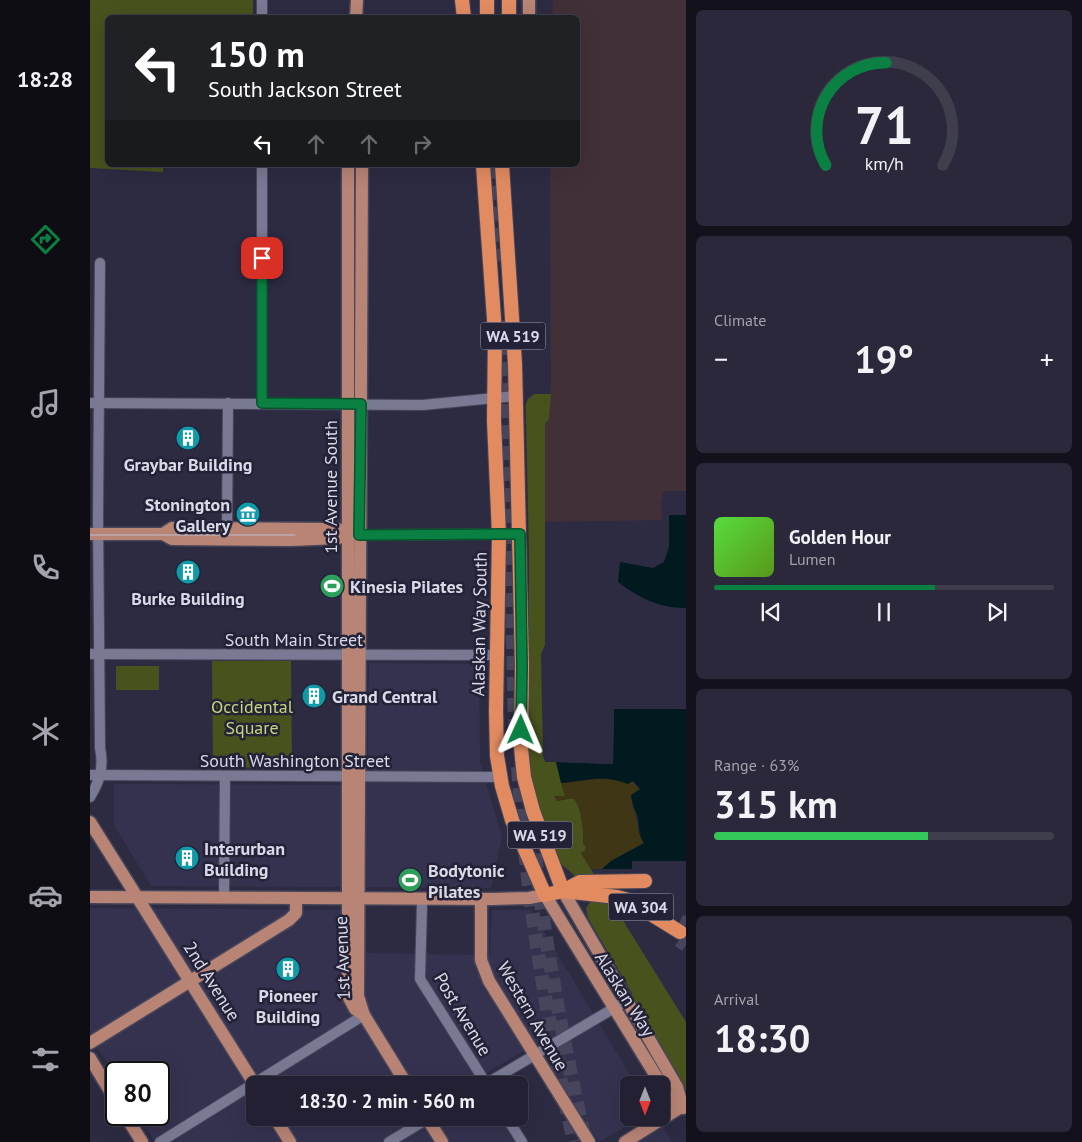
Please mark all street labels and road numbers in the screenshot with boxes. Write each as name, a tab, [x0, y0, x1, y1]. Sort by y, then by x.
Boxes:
road number: WA 519	[480, 322, 546, 350]
street label: 1st Avenue South	[319, 420, 342, 554]
street label: Alaskan Way South	[466, 551, 492, 697]
street label: South Main Street	[225, 628, 363, 651]
street label: South Washington Street	[200, 749, 390, 772]
road number: WA 519	[508, 822, 572, 848]
road number: WA 304	[608, 894, 674, 920]
street label: 1st Avenue	[329, 916, 355, 1000]
street label: 2nd Avenue	[178, 937, 246, 1025]
street label: Alaskan Way	[590, 947, 660, 1041]
street label: Western Avenue	[492, 957, 574, 1075]
street label: Post Avenue	[429, 968, 497, 1060]

